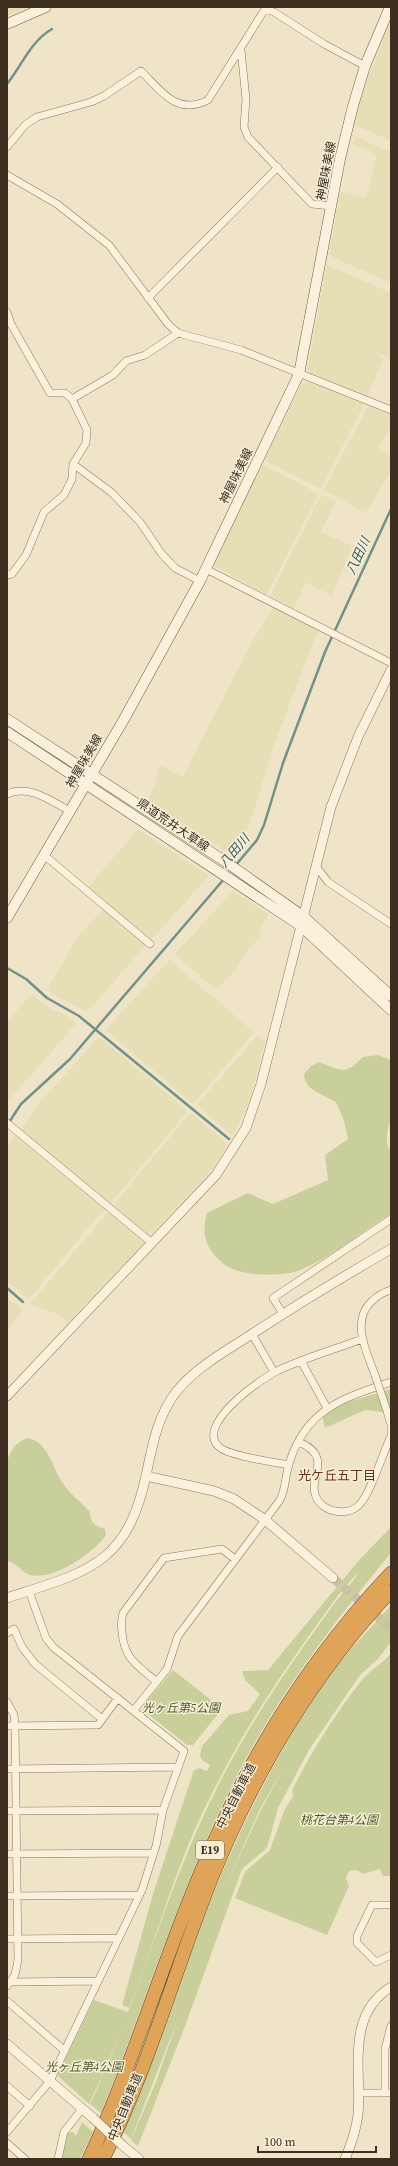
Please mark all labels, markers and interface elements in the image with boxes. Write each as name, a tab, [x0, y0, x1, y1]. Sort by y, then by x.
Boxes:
street label: 神屋味美線	[312, 140, 340, 202]
street label: 神屋味美線	[216, 446, 256, 506]
water label: 八田川	[342, 533, 375, 577]
street label: 神屋味美線	[62, 731, 106, 791]
street label: 県道荒井大草線	[134, 795, 212, 855]
water label: 八田川	[215, 829, 254, 871]
district label: 光ケ丘五丁目	[298, 1467, 376, 1484]
park label: 光ヶ丘第5公園	[142, 1700, 222, 1716]
street label: 中央自動車道	[213, 1760, 259, 1832]
park label: 桃花台第4公園	[300, 1812, 380, 1828]
road number: E19	[196, 1841, 224, 1859]
park label: 光ヶ丘第4公園	[45, 2059, 125, 2075]
street label: 中央自動車道	[104, 2071, 146, 2143]
scale bar	[258, 2128, 376, 2154]
text: 100 m	[264, 2134, 296, 2150]

